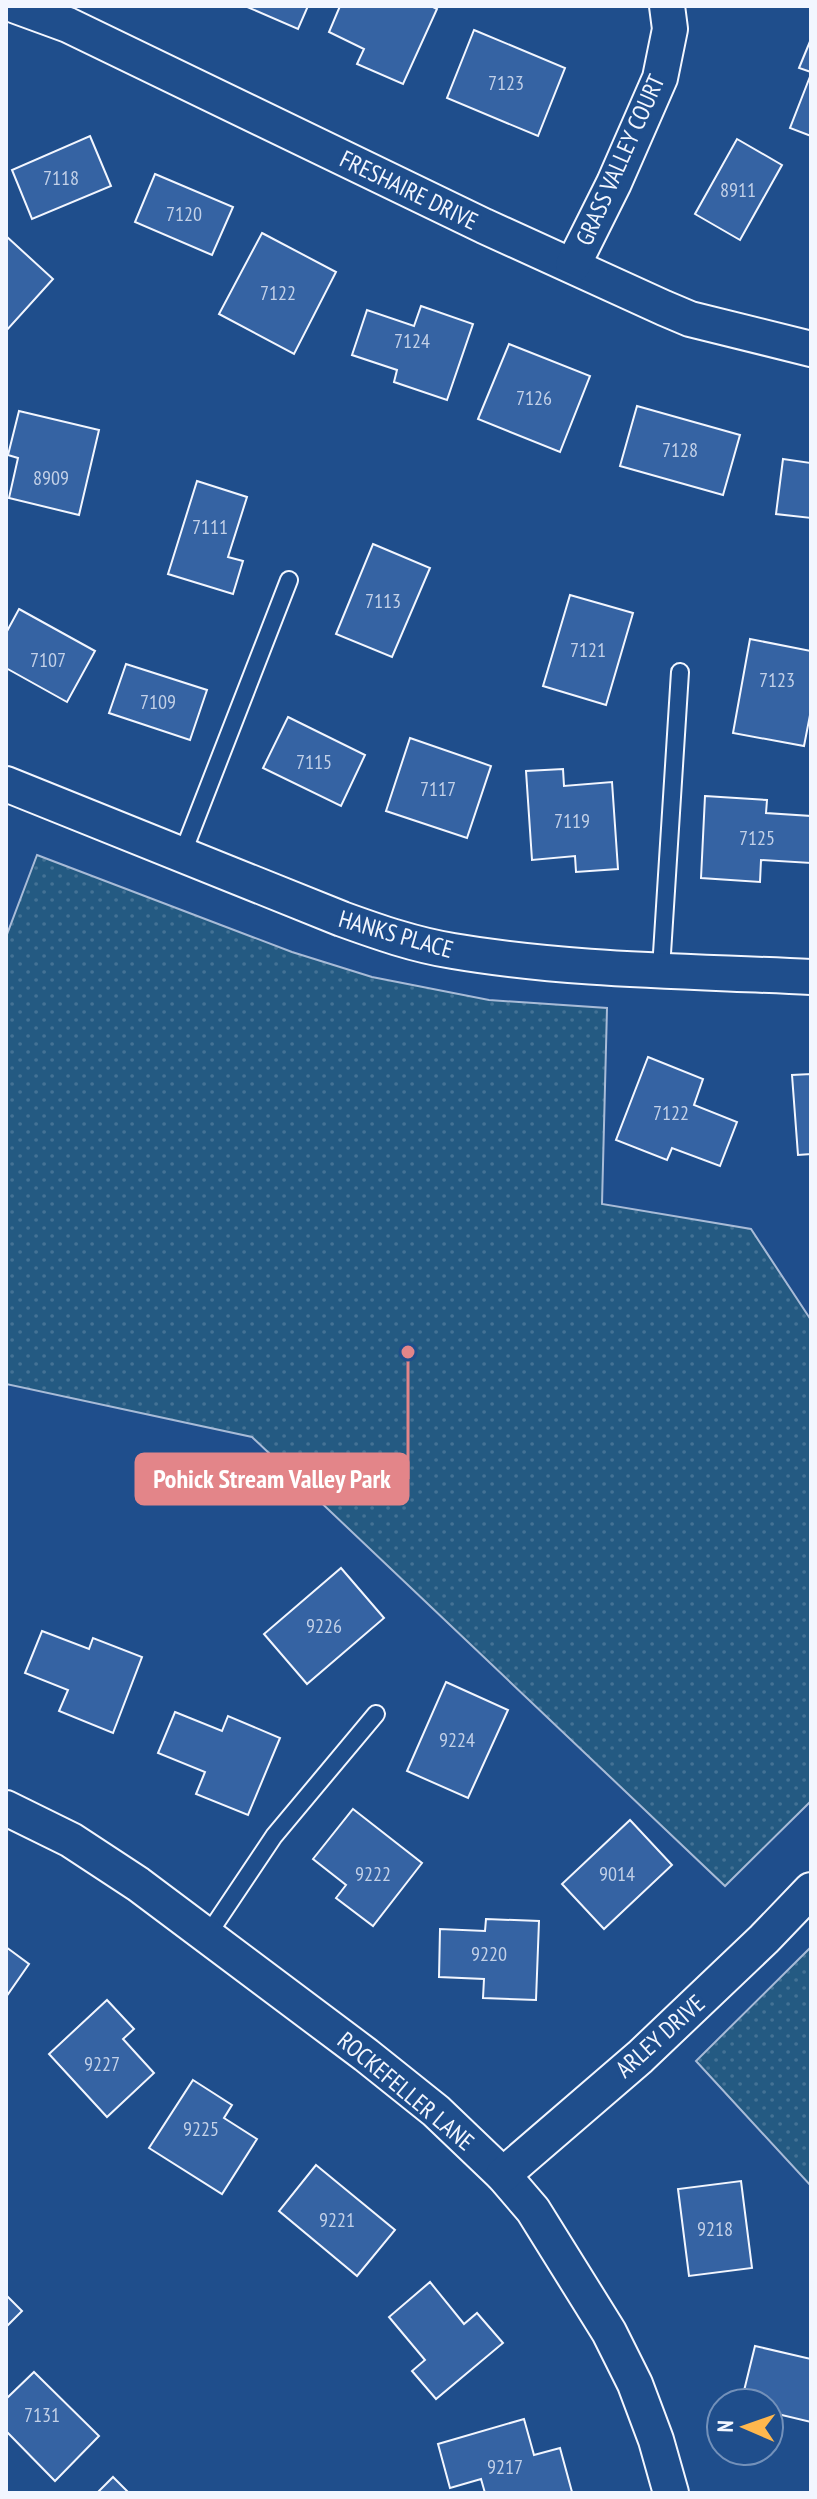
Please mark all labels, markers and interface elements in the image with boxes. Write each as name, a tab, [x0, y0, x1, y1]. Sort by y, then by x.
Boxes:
house number: 7123	[488, 70, 524, 96]
street label: GRASS VALLEY COURT	[568, 70, 672, 250]
street label: FRESHAIRE DRIVE	[335, 143, 483, 237]
house number: 7118	[43, 165, 79, 191]
house number: 8911	[720, 177, 756, 203]
house number: 7120	[166, 201, 202, 227]
house number: 7122	[260, 280, 296, 306]
house number: 7124	[394, 328, 430, 354]
house number: 7126	[516, 385, 552, 411]
house number: 7128	[662, 437, 698, 463]
house number: 8909	[33, 465, 69, 491]
house number: 7111	[192, 514, 228, 540]
house number: 7113	[365, 588, 401, 614]
house number: 7121	[570, 637, 606, 663]
house number: 7107	[30, 647, 66, 673]
house number: 7123	[759, 667, 795, 693]
house number: 7109	[140, 689, 176, 715]
house number: 7115	[296, 749, 332, 775]
house number: 7117	[420, 776, 456, 802]
house number: 7119	[554, 808, 590, 834]
house number: 7125	[739, 825, 775, 851]
street label: HANKS PLACE	[335, 903, 457, 965]
house number: 7122	[653, 1100, 689, 1126]
callout: Pohick Stream Valley Park	[136, 1454, 408, 1504]
text: Pohick Stream Valley Park	[153, 1462, 391, 1495]
house number: 9226	[306, 1613, 342, 1639]
house number: 9224	[439, 1727, 475, 1753]
house number: 9222	[355, 1861, 391, 1887]
house number: 9014	[599, 1861, 635, 1887]
house number: 9220	[471, 1941, 507, 1967]
street label: ARLEY DRIVE	[609, 1988, 711, 2084]
street label: ROCKEFELLER LANE	[331, 2025, 481, 2157]
house number: 9227	[84, 2051, 120, 2077]
house number: 9225	[183, 2116, 219, 2142]
house number: 9221	[319, 2207, 355, 2233]
house number: 9218	[697, 2216, 733, 2242]
north arrow	[705, 2387, 785, 2467]
house number: 7131	[24, 2402, 60, 2428]
text: N	[711, 2420, 739, 2433]
house number: 9217	[487, 2454, 523, 2480]

